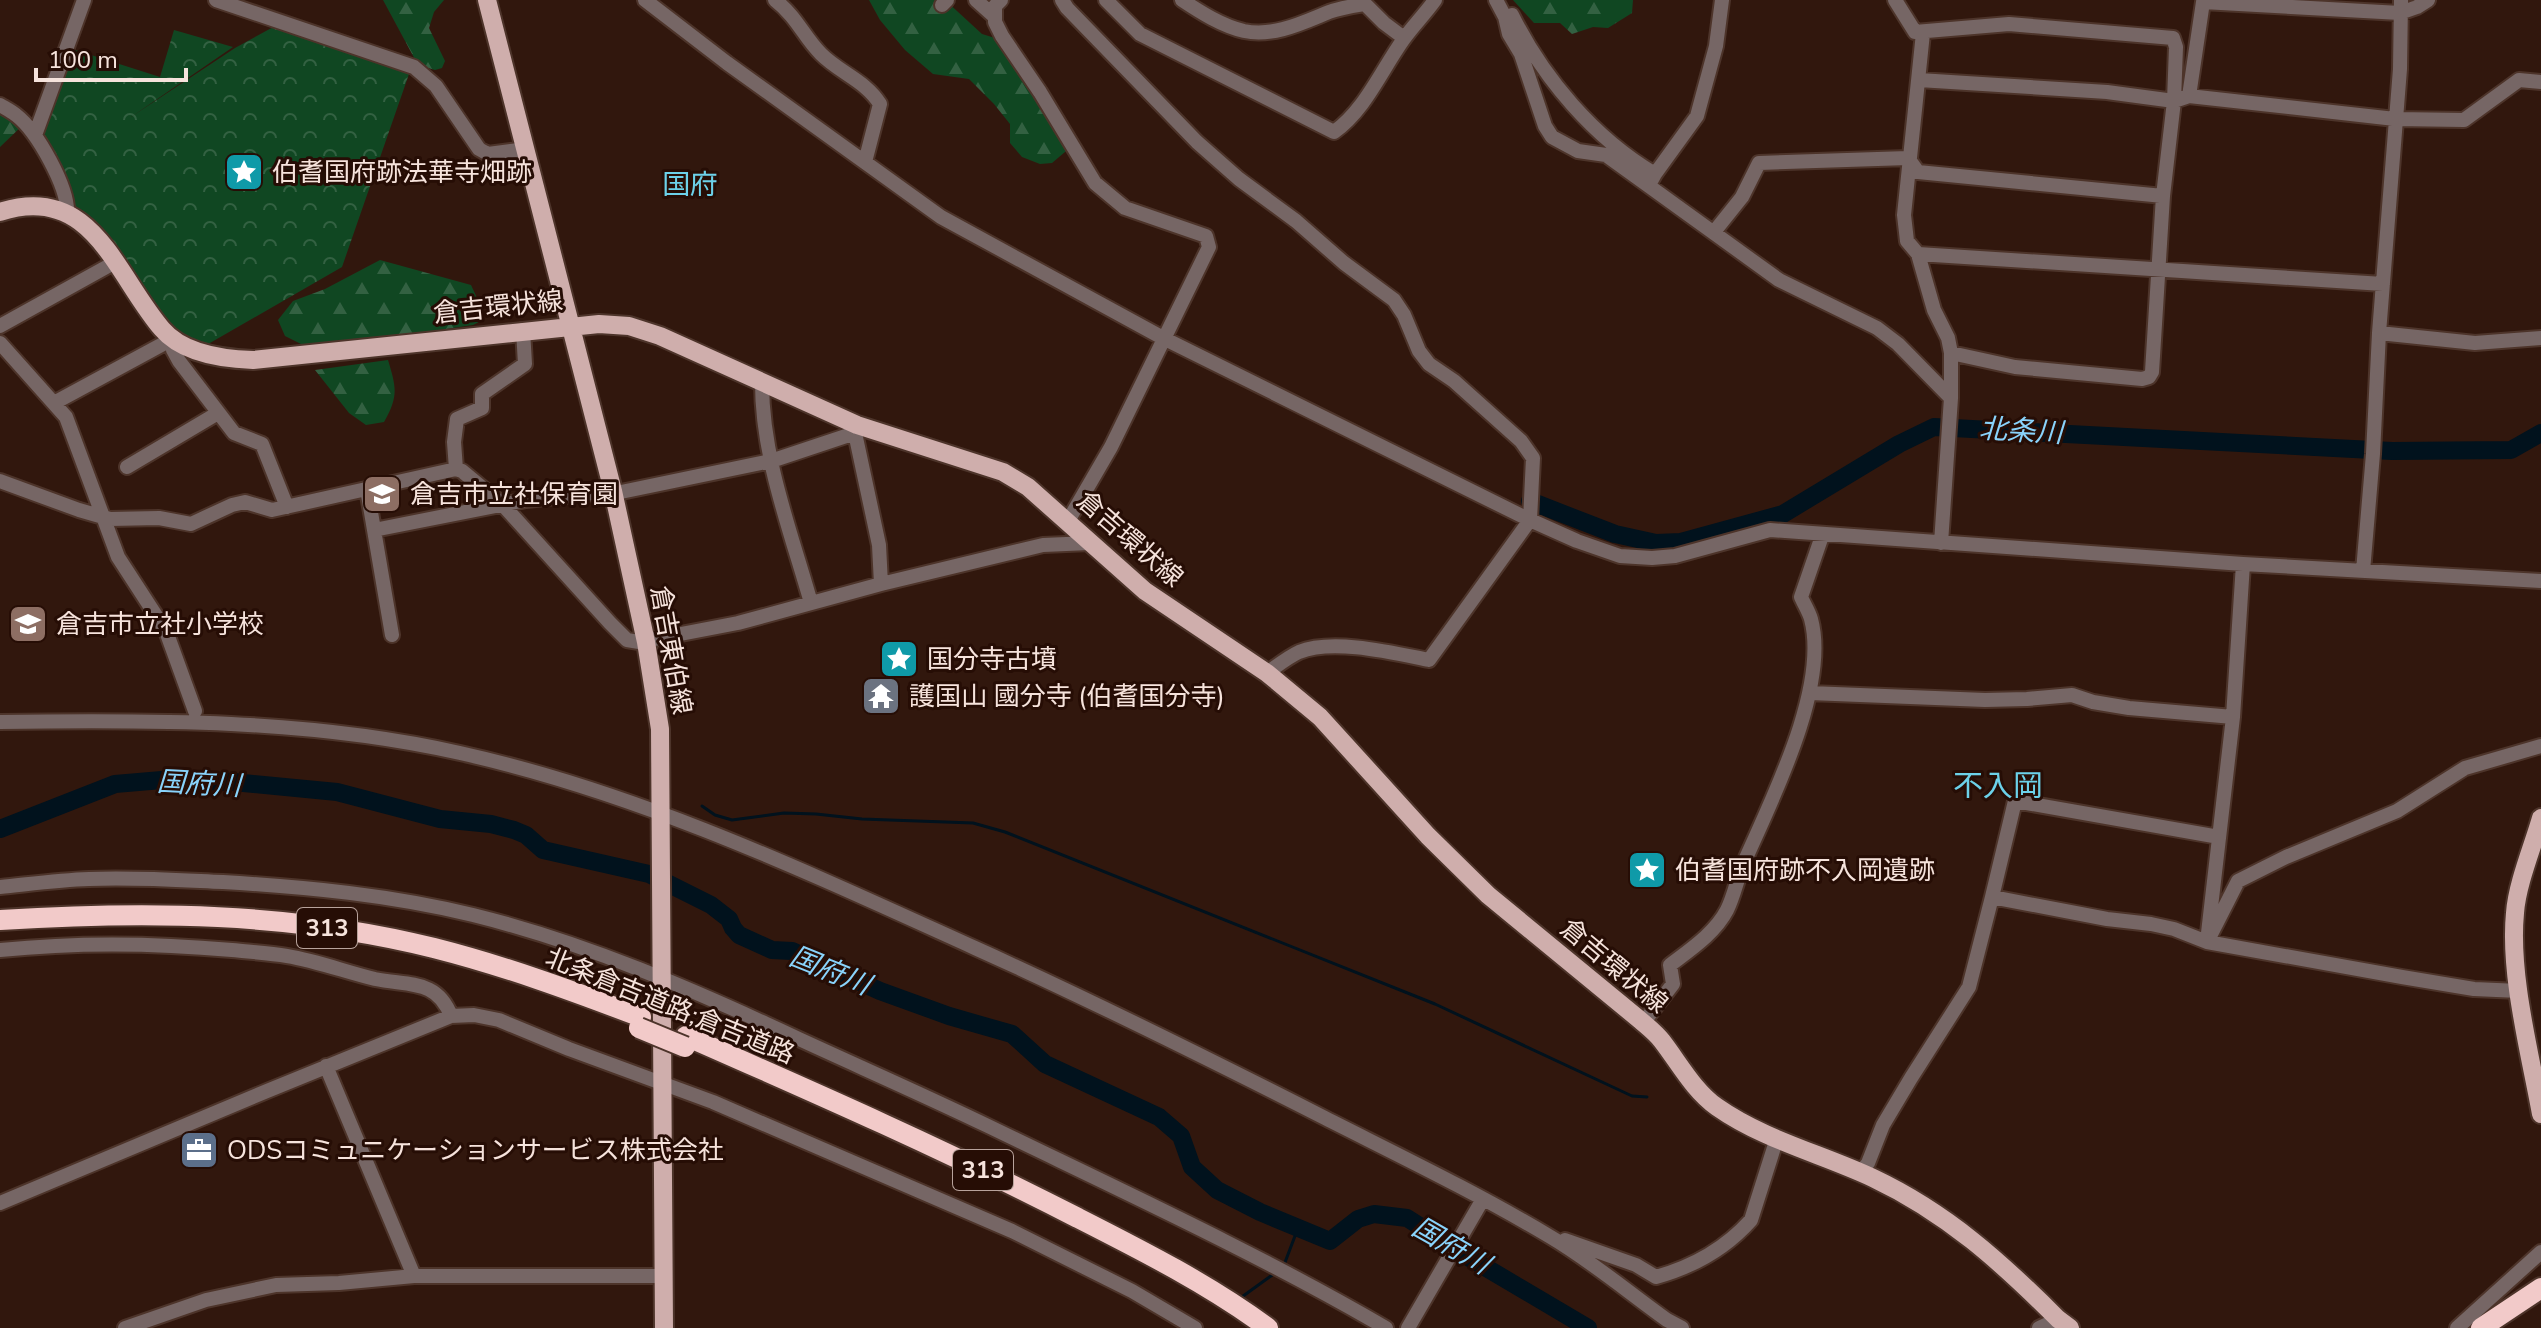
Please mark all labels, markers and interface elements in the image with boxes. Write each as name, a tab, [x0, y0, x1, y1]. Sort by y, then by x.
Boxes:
scale bar	[36, 32, 186, 82]
text: 100 m	[48, 44, 118, 76]
place icon: 伯耆国府跡法華寺畑跡	[223, 151, 265, 193]
place label: 伯耆国府跡法華寺畑跡	[272, 155, 532, 190]
district label: 国府	[662, 166, 718, 204]
street label: 倉吉環状線	[432, 283, 564, 331]
water label: 北条川	[1978, 410, 2067, 452]
school or university icon: 倉吉市立社保育園	[361, 473, 403, 515]
place label: 倉吉市立社保育園	[410, 477, 618, 512]
street label: 倉吉環状線	[1069, 483, 1191, 595]
street label: 倉吉東伯線	[642, 583, 700, 717]
school or university icon: 倉吉市立社小学校	[7, 603, 49, 645]
place label: 倉吉市立社小学校	[56, 607, 264, 642]
place icon: 国分寺古墳	[878, 638, 920, 680]
place label: 国分寺古墳	[927, 642, 1057, 677]
temple icon: 護国山 國分寺 (伯耆国分寺)	[860, 675, 902, 717]
place label: 護国山 國分寺 (伯耆国分寺)	[909, 679, 1225, 714]
water label: 国府川	[156, 763, 245, 805]
district label: 不入岡	[1953, 766, 2043, 807]
place icon: 伯耆国府跡不入岡遺跡	[1626, 849, 1668, 891]
place label: 伯耆国府跡不入岡遺跡	[1675, 853, 1935, 888]
road number: 313	[297, 908, 357, 948]
street label: 倉吉環状線	[1553, 911, 1675, 1021]
water label: 国府川	[784, 938, 879, 1005]
street label: 北条倉吉道路;倉吉道路	[540, 940, 800, 1072]
office icon: ODSコミュニケーションサービス株式会社	[178, 1129, 220, 1171]
place label: ODSコミュニケーションサービス株式会社	[227, 1133, 724, 1168]
road number: 313	[953, 1150, 1013, 1190]
water label: 国府川	[1405, 1209, 1499, 1285]

